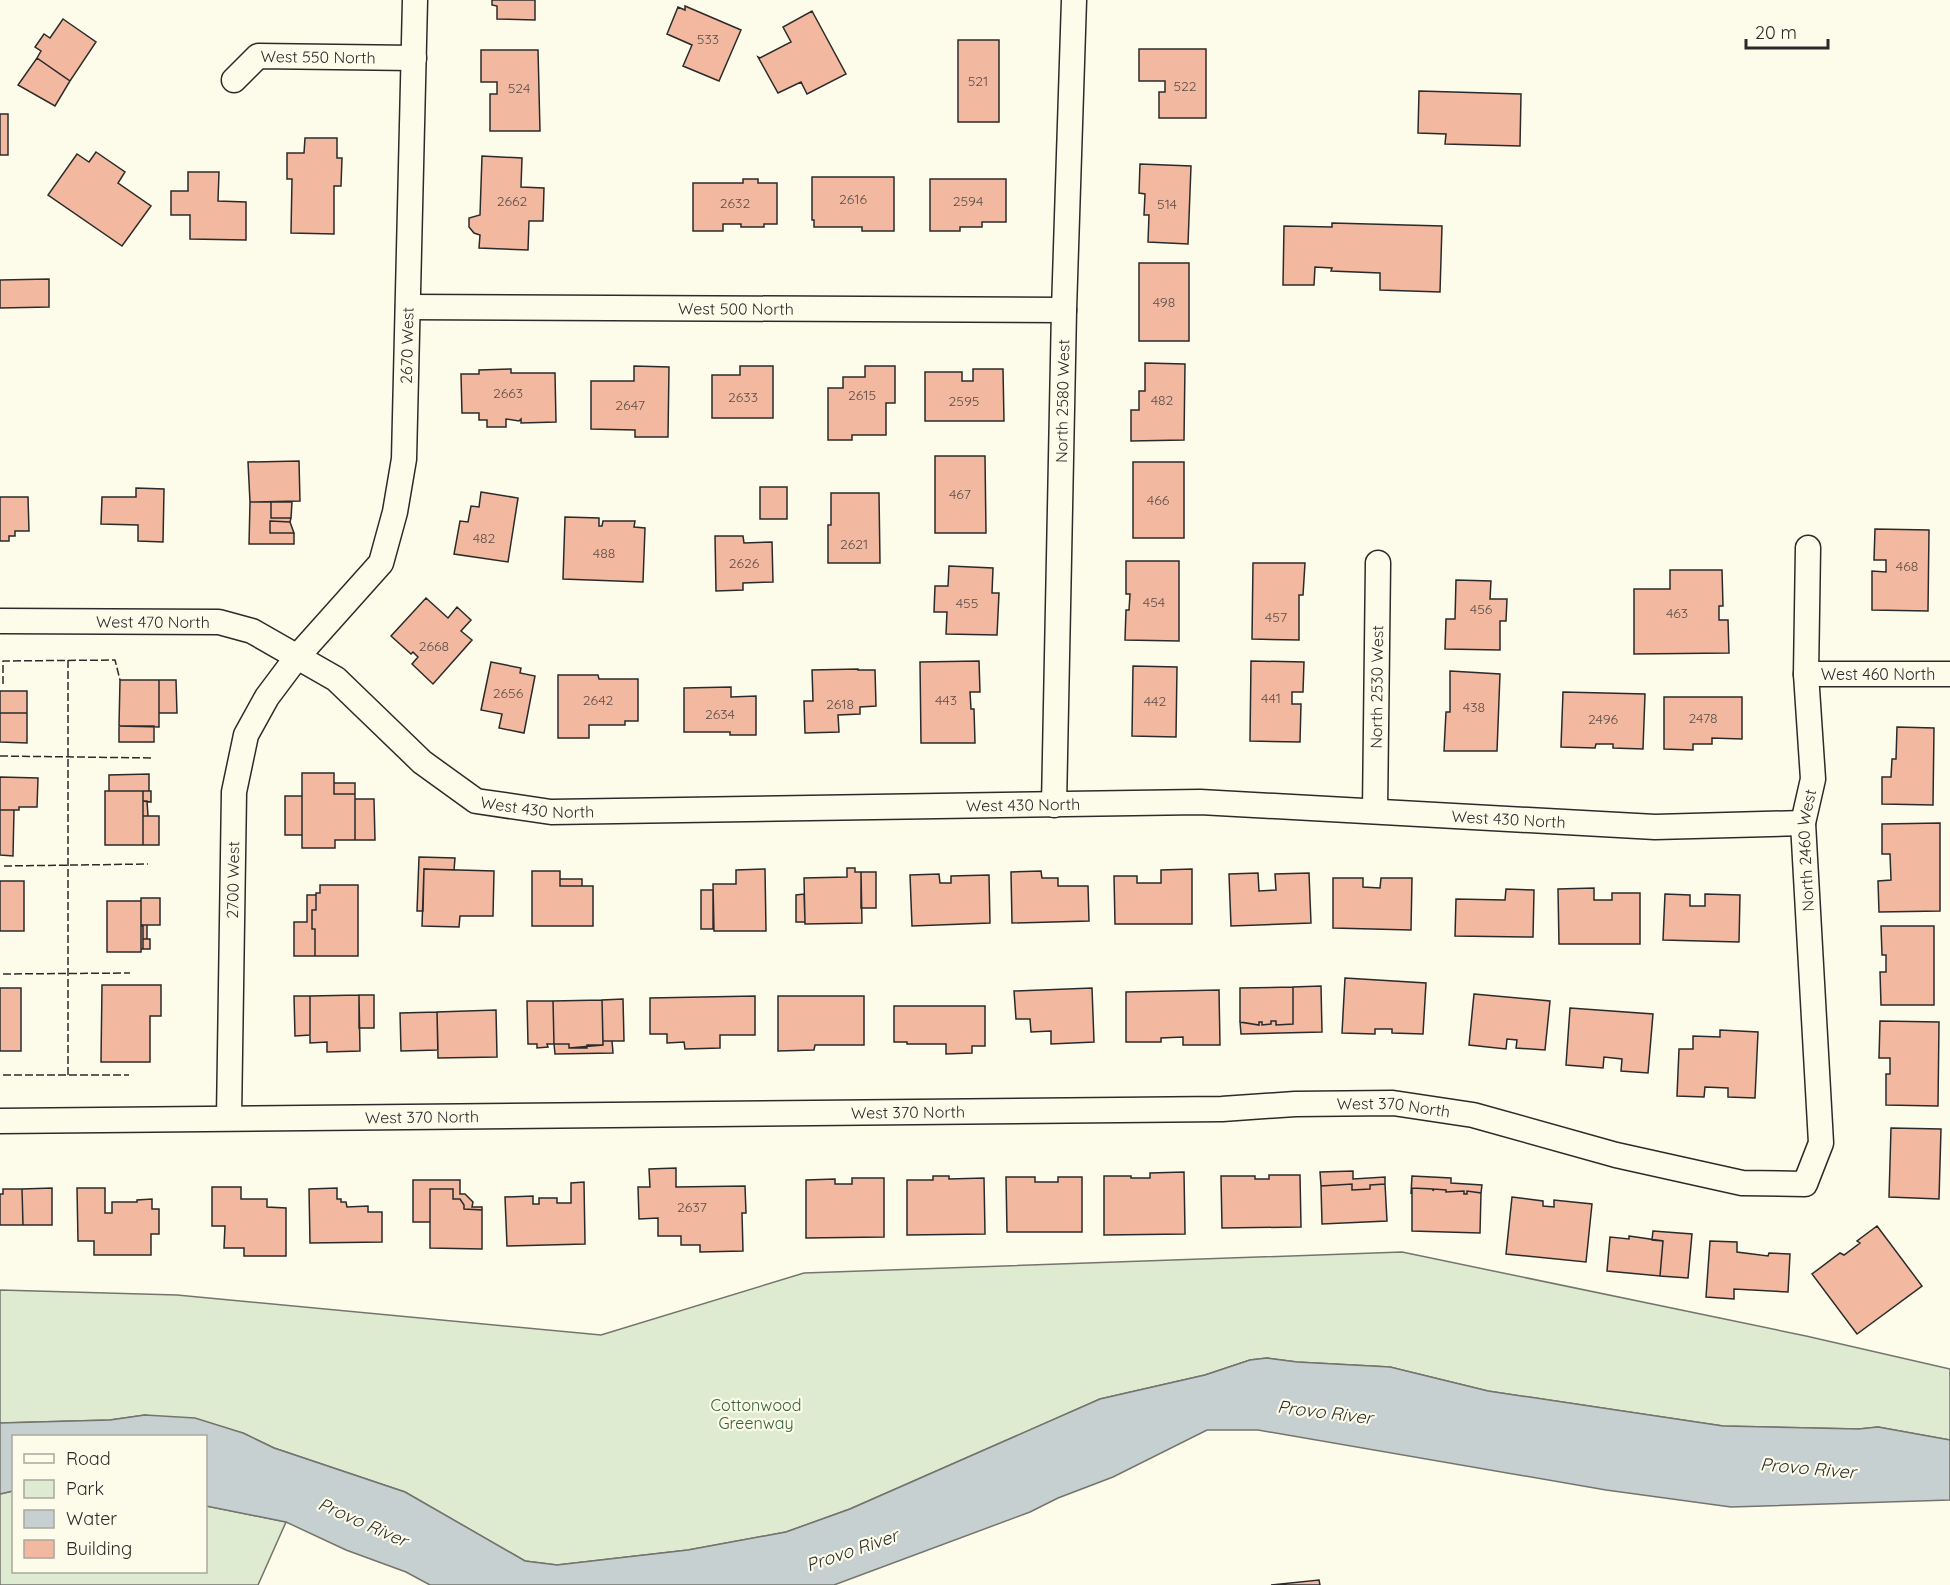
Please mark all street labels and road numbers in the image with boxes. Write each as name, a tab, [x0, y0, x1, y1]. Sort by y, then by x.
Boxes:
street label: West 550 North	[260, 46, 376, 68]
street label: West 500 North	[678, 298, 794, 319]
street label: 2670 West	[396, 307, 418, 384]
street label: North 2580 West	[1051, 339, 1073, 463]
street label: West 470 North	[96, 611, 210, 632]
street label: North 2530 West	[1366, 625, 1387, 749]
street label: West 460 North	[1821, 664, 1935, 684]
street label: North 2460 West	[1793, 787, 1820, 912]
street label: West 430 North	[479, 792, 594, 822]
street label: West 430 North	[966, 794, 1080, 816]
street label: West 430 North	[1451, 806, 1566, 832]
street label: 2700 West	[222, 841, 243, 919]
street label: West 370 North	[1337, 1093, 1452, 1121]
street label: West 370 North	[851, 1102, 965, 1123]
street label: West 370 North	[365, 1106, 479, 1127]

